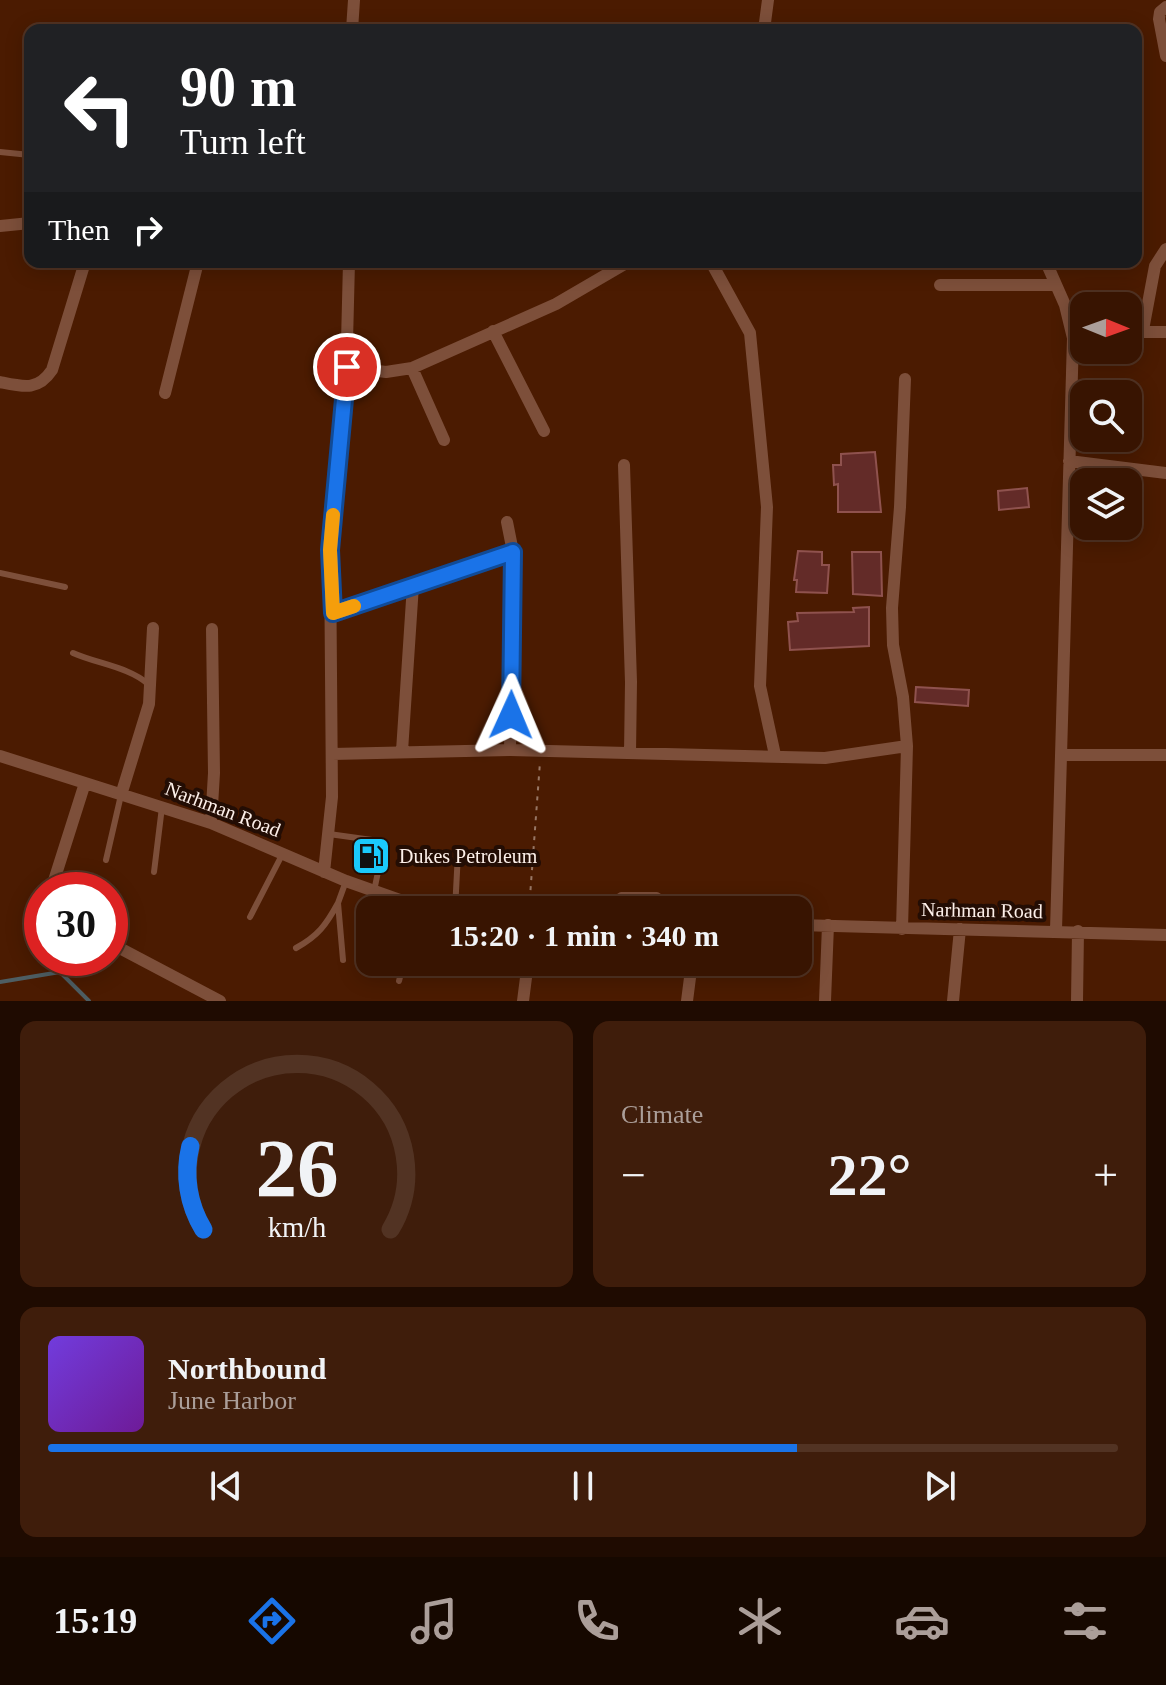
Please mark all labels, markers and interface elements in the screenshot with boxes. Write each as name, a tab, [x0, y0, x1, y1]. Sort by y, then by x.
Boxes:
icon: left	[48, 56, 152, 160]
text: 90 m	[180, 56, 297, 118]
text: Turn left	[180, 122, 306, 162]
icon: right	[126, 208, 170, 252]
text: Then	[48, 213, 110, 246]
north arrow	[1070, 292, 1142, 364]
map controls	[1070, 292, 1142, 540]
pin	[313, 333, 381, 401]
icon: arrive	[325, 345, 369, 389]
button: search	[1070, 380, 1142, 452]
button: layers	[1070, 468, 1142, 540]
position arrow	[469, 673, 553, 757]
street label: Narhman Road	[162, 777, 284, 841]
fuel station icon: Dukes Petroleum	[350, 835, 392, 877]
place label: Dukes Petroleum	[399, 845, 538, 867]
speed limit sign: 30	[24, 872, 128, 976]
street label: Narhman Road	[921, 898, 1043, 922]
text: 15:20 · 1 min · 340 m	[449, 919, 719, 952]
text: Climate	[621, 1100, 703, 1129]
text: 26	[255, 1122, 338, 1214]
text: 22°	[828, 1142, 912, 1208]
text: −	[621, 1151, 646, 1200]
text: +	[1093, 1151, 1118, 1200]
text: km/h	[267, 1212, 326, 1243]
text: Northbound	[168, 1352, 326, 1385]
text: June Harbor	[168, 1386, 296, 1415]
icon: previous	[204, 1464, 248, 1508]
icon: pause	[561, 1464, 605, 1508]
icon: next	[918, 1464, 962, 1508]
icon: directions	[244, 1593, 300, 1649]
icon: music	[406, 1593, 462, 1649]
icon: phone	[569, 1593, 625, 1649]
icon: climate	[732, 1593, 788, 1649]
icon: car	[894, 1593, 950, 1649]
icon: filters	[1057, 1593, 1113, 1649]
text: 15:19	[53, 1601, 137, 1641]

